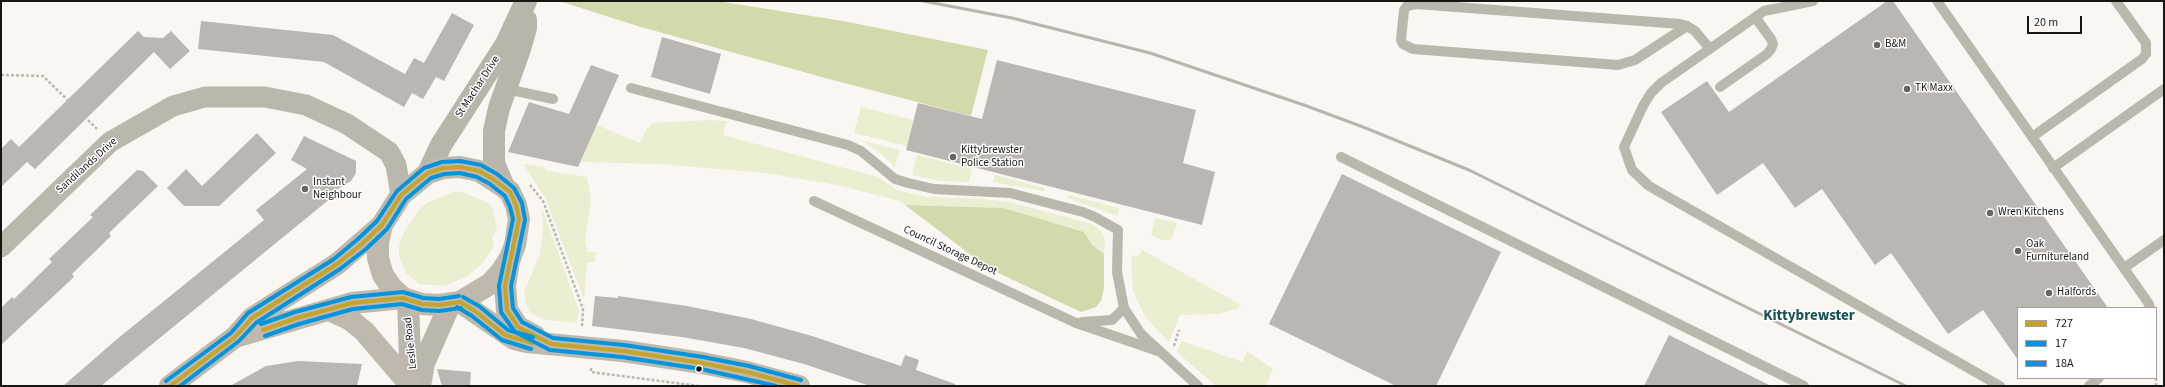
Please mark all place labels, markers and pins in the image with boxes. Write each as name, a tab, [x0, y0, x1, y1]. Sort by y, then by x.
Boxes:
place label: B&M	[1885, 38, 1906, 52]
marker: B&M	[1872, 40, 1882, 50]
place label: TK Maxx	[1915, 82, 1953, 96]
marker: TK Maxx	[1902, 84, 1912, 94]
place label: Kittybrewster Police Station	[961, 144, 1024, 170]
marker: Kittybrewster Police Station	[948, 152, 958, 162]
place label: Instant Neighbour	[313, 176, 362, 202]
marker: Instant Neighbour	[300, 184, 310, 194]
place label: Wren Kitchens	[1998, 206, 2064, 220]
marker: Wren Kitchens	[1985, 208, 1995, 218]
place label: Oak Furnitureland	[2026, 238, 2089, 264]
marker: Oak Furnitureland	[2013, 246, 2023, 256]
place label: Halfords	[2057, 286, 2096, 300]
marker: Halfords	[2044, 288, 2054, 298]
unlabelled marker	[694, 364, 704, 374]

